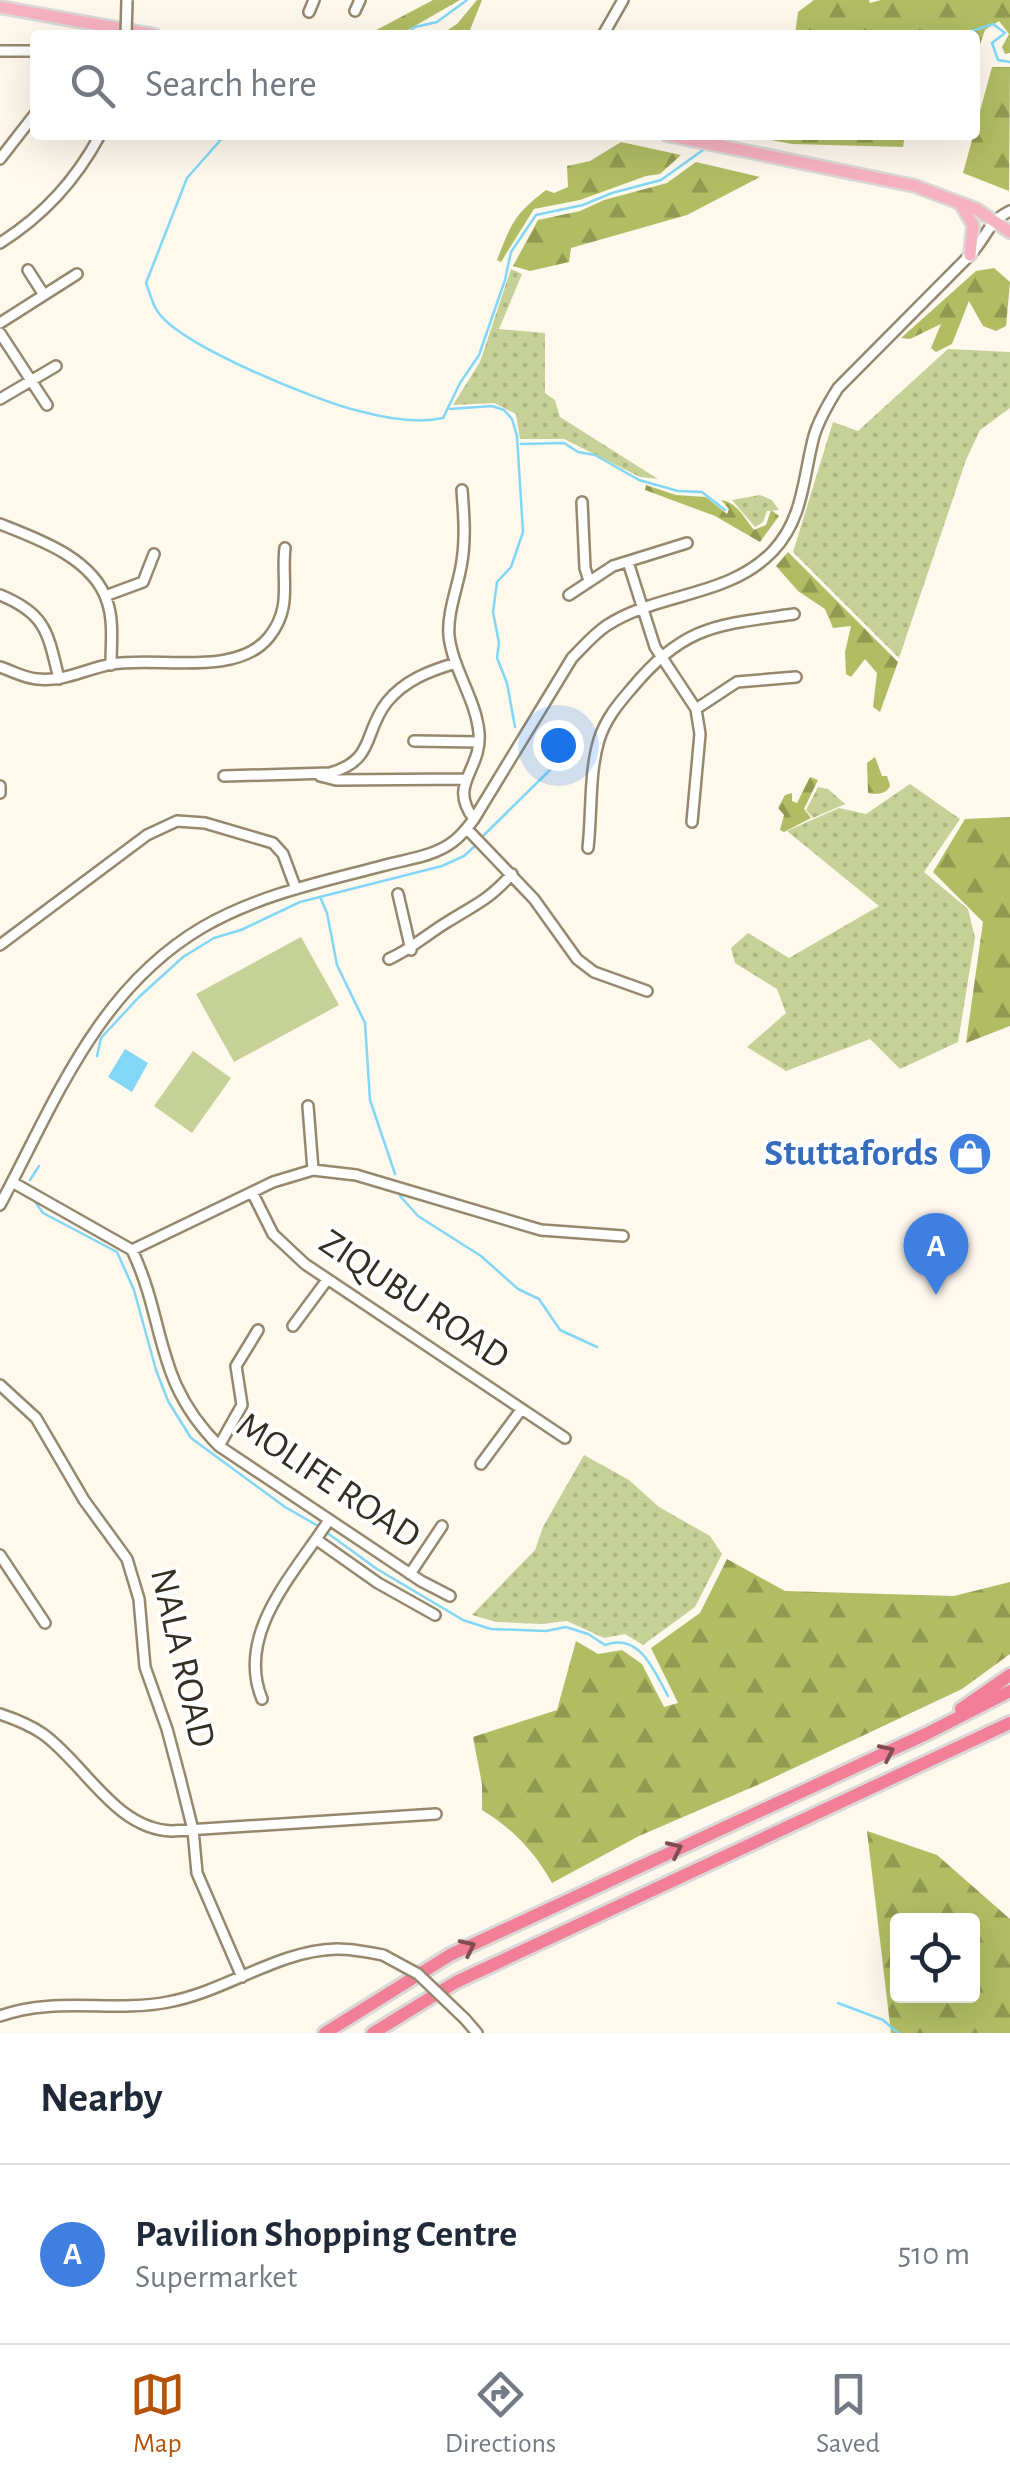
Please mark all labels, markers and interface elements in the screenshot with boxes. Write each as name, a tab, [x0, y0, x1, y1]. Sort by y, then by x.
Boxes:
search box	[30, 30, 980, 140]
icon: search	[65, 58, 120, 113]
text: Search here	[145, 66, 317, 104]
your location	[533, 720, 584, 771]
shop icon: Stuttafords	[947, 1131, 993, 1177]
place label: Stuttafords	[764, 1135, 938, 1173]
pin: A	[904, 1212, 968, 1295]
street label: ZIQUBU ROAD	[313, 1223, 515, 1377]
street label: MOLIFE ROAD	[229, 1406, 427, 1556]
street label: NALA ROAD	[143, 1565, 221, 1751]
one-way arrow	[876, 1745, 894, 1765]
one-way arrow	[665, 1842, 683, 1862]
map controls	[890, 1913, 980, 2003]
button: locate	[890, 1913, 980, 2003]
one-way arrow	[458, 1939, 476, 1959]
text: Nearby	[40, 2077, 163, 2119]
text: Pavilion Shopping Centre	[135, 2216, 517, 2254]
text: A	[63, 2238, 82, 2270]
text: 510 m	[898, 2238, 970, 2270]
text: Supermarket	[135, 2261, 297, 2293]
tab: Map	[130, 2367, 185, 2461]
tab: Directions	[445, 2367, 556, 2461]
tab: Saved	[816, 2367, 880, 2461]

